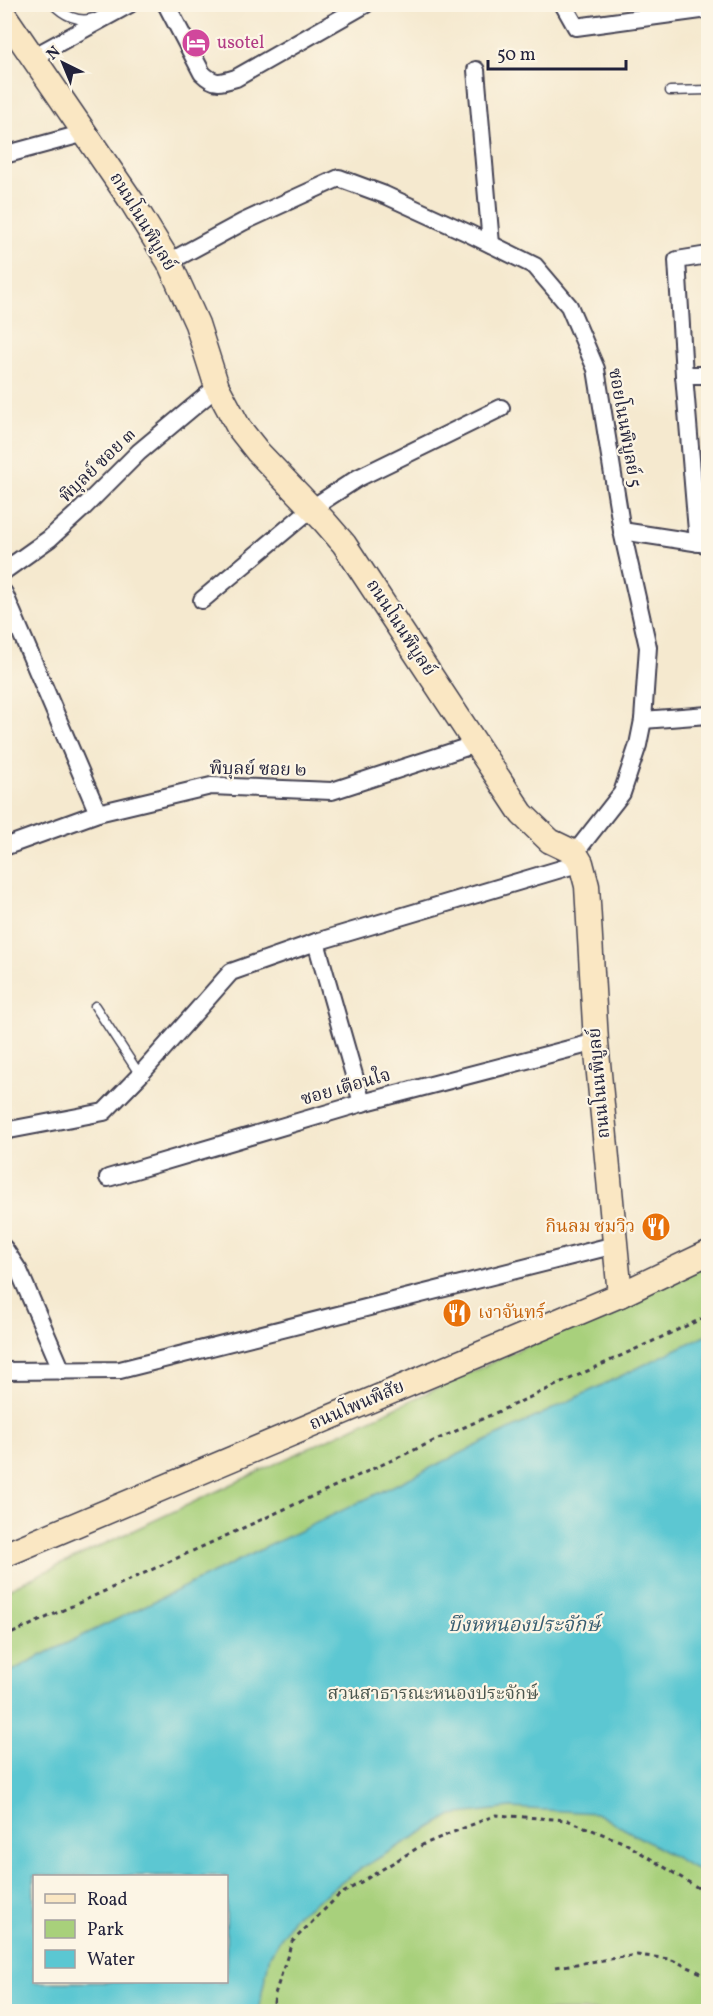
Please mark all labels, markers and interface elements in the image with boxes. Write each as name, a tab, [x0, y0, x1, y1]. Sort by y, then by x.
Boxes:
hotel icon: usotel	[180, 27, 212, 59]
place label: usotel	[217, 31, 264, 56]
north arrow	[33, 33, 93, 93]
scale bar	[488, 33, 626, 71]
text: N	[42, 41, 66, 66]
text: 50 m	[497, 43, 536, 68]
street label: ถนนโนนพิบูลย์	[103, 167, 183, 276]
street label: ซอยโนนพิบูลย์ 5	[601, 366, 649, 490]
street label: พิบุลย์ ซอย ๓	[54, 423, 142, 509]
street label: ถนนโนนพิบูลย์	[359, 574, 442, 681]
street label: พิบุลย์ ซอย ๒	[209, 757, 307, 783]
street label: ถนนโนนพิบูลย์	[581, 1026, 617, 1140]
street label: ซอย เตือนใจ	[298, 1062, 394, 1113]
restaurant icon: กินลม ชมวิว	[640, 1211, 672, 1243]
place label: กินลม ชมวิว	[545, 1215, 635, 1240]
restaurant icon: เงาจันทร์	[441, 1297, 473, 1329]
place label: เงาจันทร์	[478, 1301, 546, 1326]
street label: ถนนโพนพิสัย	[305, 1373, 408, 1437]
water label: บึงหหนองประจักษ์	[448, 1612, 603, 1640]
park label: สวนสาธารณะหนองประจักษ์	[328, 1682, 539, 1707]
legend	[33, 1875, 228, 1983]
text: Road	[87, 1888, 128, 1913]
text: Park	[87, 1918, 124, 1943]
text: Water	[87, 1948, 135, 1973]

